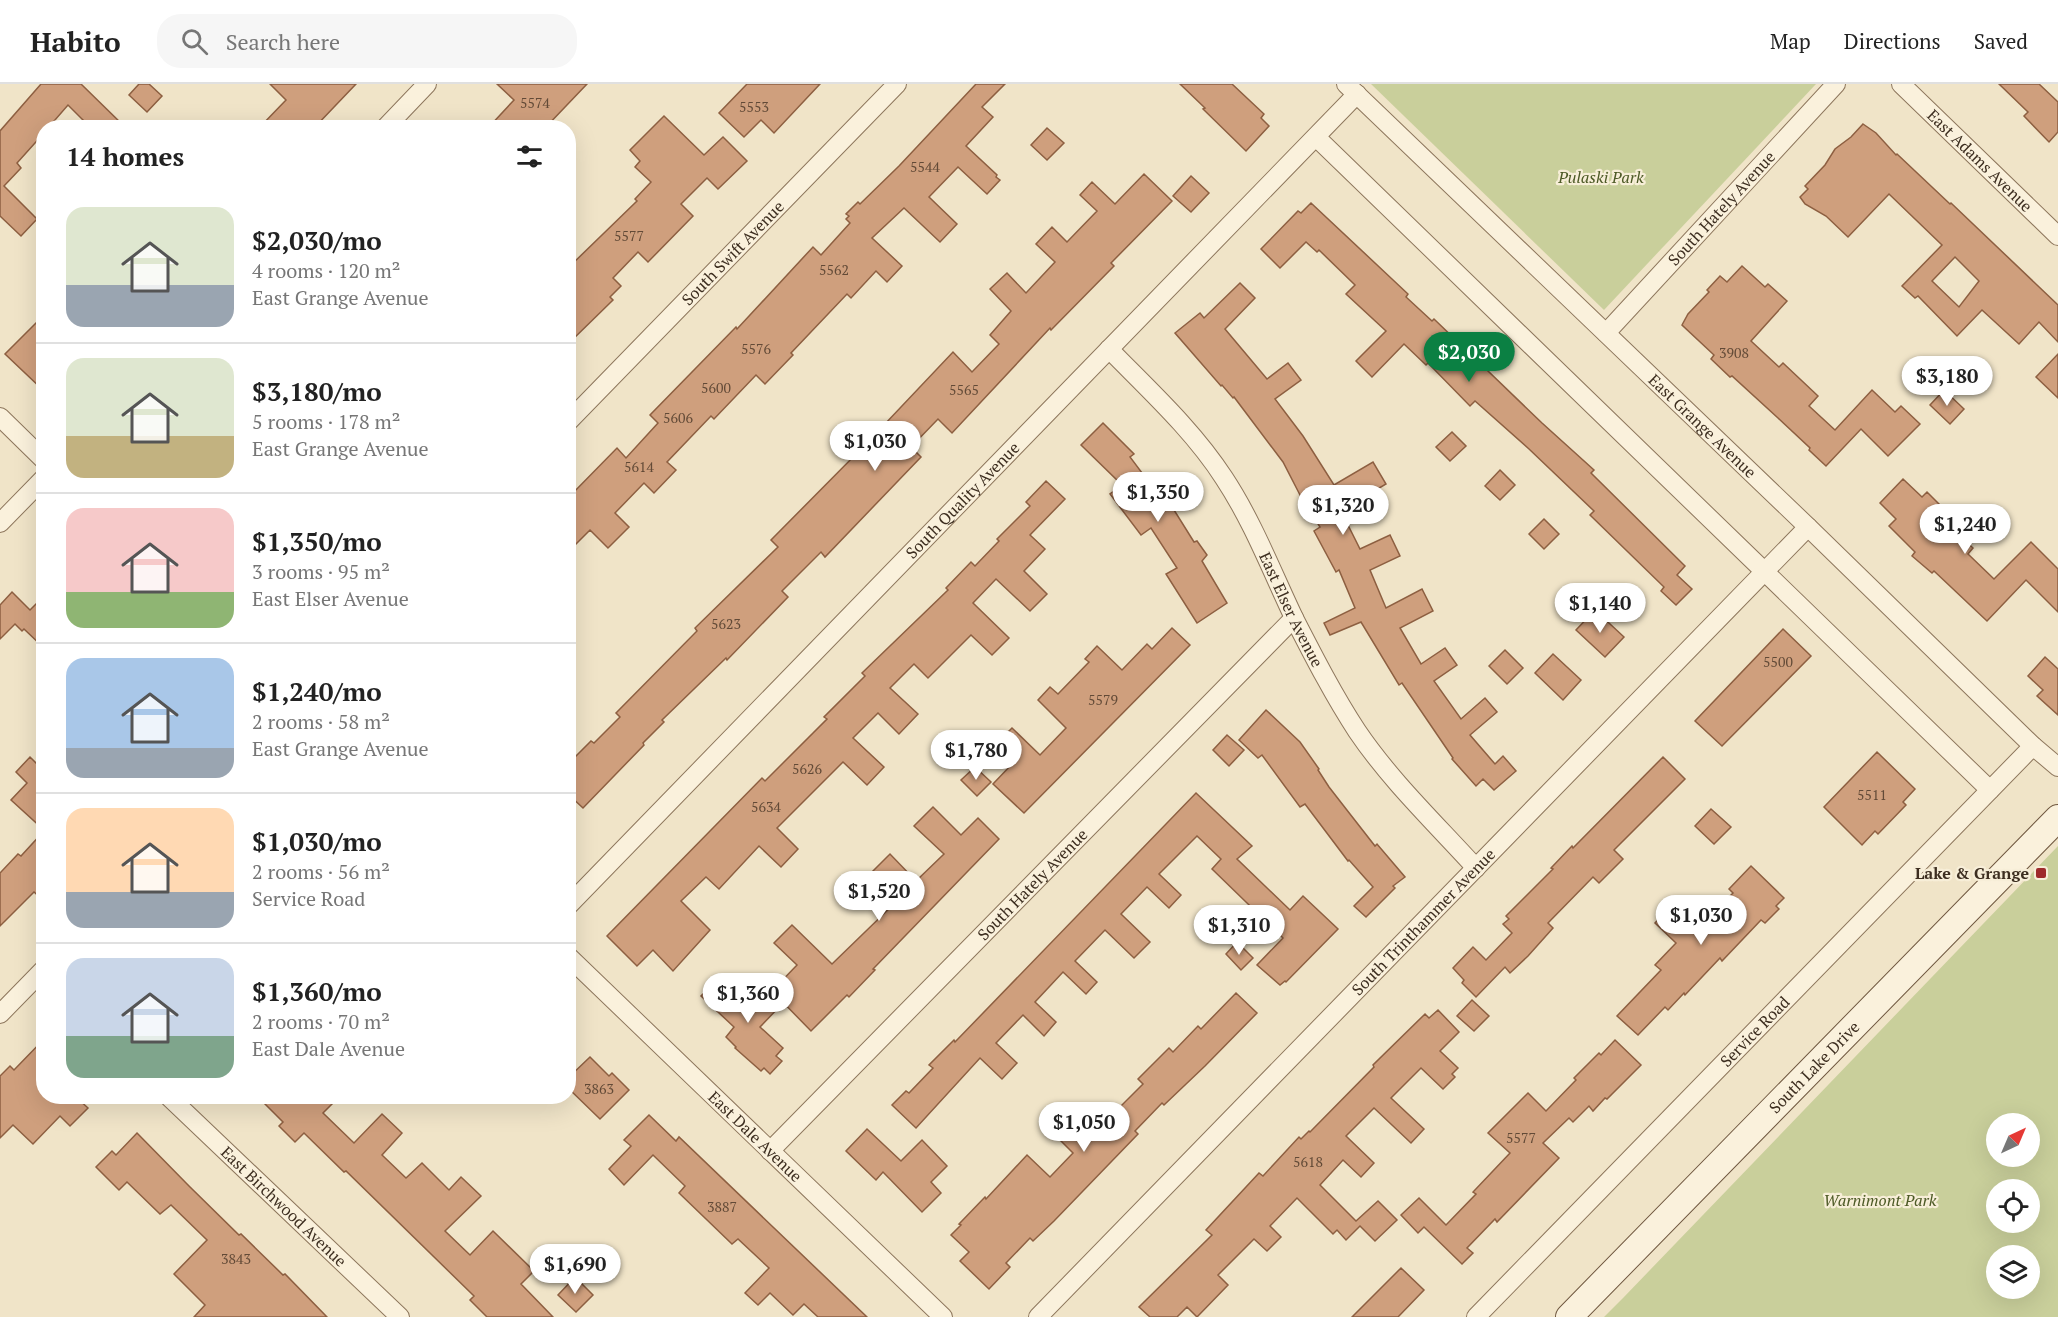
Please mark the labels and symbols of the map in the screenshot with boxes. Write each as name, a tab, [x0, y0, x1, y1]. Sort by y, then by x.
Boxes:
house number: 5574	[520, 93, 550, 112]
house number: 5553	[739, 97, 769, 116]
street label: East Adams Avenue	[1923, 104, 2037, 217]
street label: South Hately Avenue	[1663, 146, 1780, 270]
house number: 5544	[910, 157, 940, 176]
park label: Pulaski Park	[1557, 166, 1644, 188]
street label: South Swift Avenue	[677, 196, 789, 310]
house number: 5577	[614, 226, 644, 245]
house number: 5562	[819, 260, 849, 279]
pin: $2,030	[1420, 332, 1518, 383]
house number: 5576	[741, 339, 771, 358]
house number: 3908	[1719, 343, 1749, 362]
pin: $3,180	[1898, 356, 1996, 407]
street label: East Grange Avenue	[1644, 369, 1761, 483]
house number: 5600	[701, 378, 731, 397]
house number: 5565	[949, 380, 979, 399]
house number: 5606	[663, 408, 693, 427]
pin: $1,030	[826, 421, 924, 472]
street label: South Quality Avenue	[901, 437, 1024, 563]
house number: 5614	[624, 457, 654, 476]
pin: $1,350	[1109, 472, 1207, 523]
pin: $1,320	[1294, 485, 1392, 536]
pin: $1,240	[1916, 504, 2014, 555]
street label: East Elser Avenue	[1254, 548, 1329, 671]
pin: $1,140	[1551, 583, 1649, 634]
house number: 5623	[711, 614, 741, 633]
house number: 5500	[1763, 652, 1793, 671]
house number: 5579	[1088, 690, 1118, 709]
pin: $1,780	[927, 730, 1025, 781]
house number: 5626	[792, 759, 822, 778]
house number: 5511	[1857, 785, 1887, 804]
house number: 5634	[751, 797, 781, 816]
street label: South Hately Avenue	[972, 824, 1092, 945]
street label: South Trinthammer Avenue	[1347, 843, 1500, 1000]
place label: Lake & Grange	[1915, 862, 2029, 884]
marker: Lake & Grange	[2034, 866, 2048, 880]
pin: $1,520	[830, 871, 928, 922]
pin: $1,030	[1652, 895, 1750, 946]
pin: $1,310	[1190, 905, 1288, 956]
pin: $1,360	[699, 973, 797, 1024]
street label: Service Road	[1715, 991, 1794, 1072]
street label: South Lake Drive	[1764, 1016, 1864, 1118]
house number: 3863	[584, 1079, 614, 1098]
street label: East Dale Avenue	[704, 1086, 807, 1187]
pin: $1,050	[1035, 1102, 1133, 1153]
north arrow	[1986, 1113, 2040, 1167]
house number: 5577	[1506, 1128, 1536, 1147]
street label: East Birchwood Avenue	[216, 1141, 352, 1272]
house number: 5618	[1293, 1152, 1323, 1171]
park label: Warnimont Park	[1824, 1189, 1937, 1211]
house number: 3887	[707, 1197, 737, 1216]
pin: $1,690	[526, 1244, 624, 1295]
house number: 3843	[221, 1249, 251, 1268]

